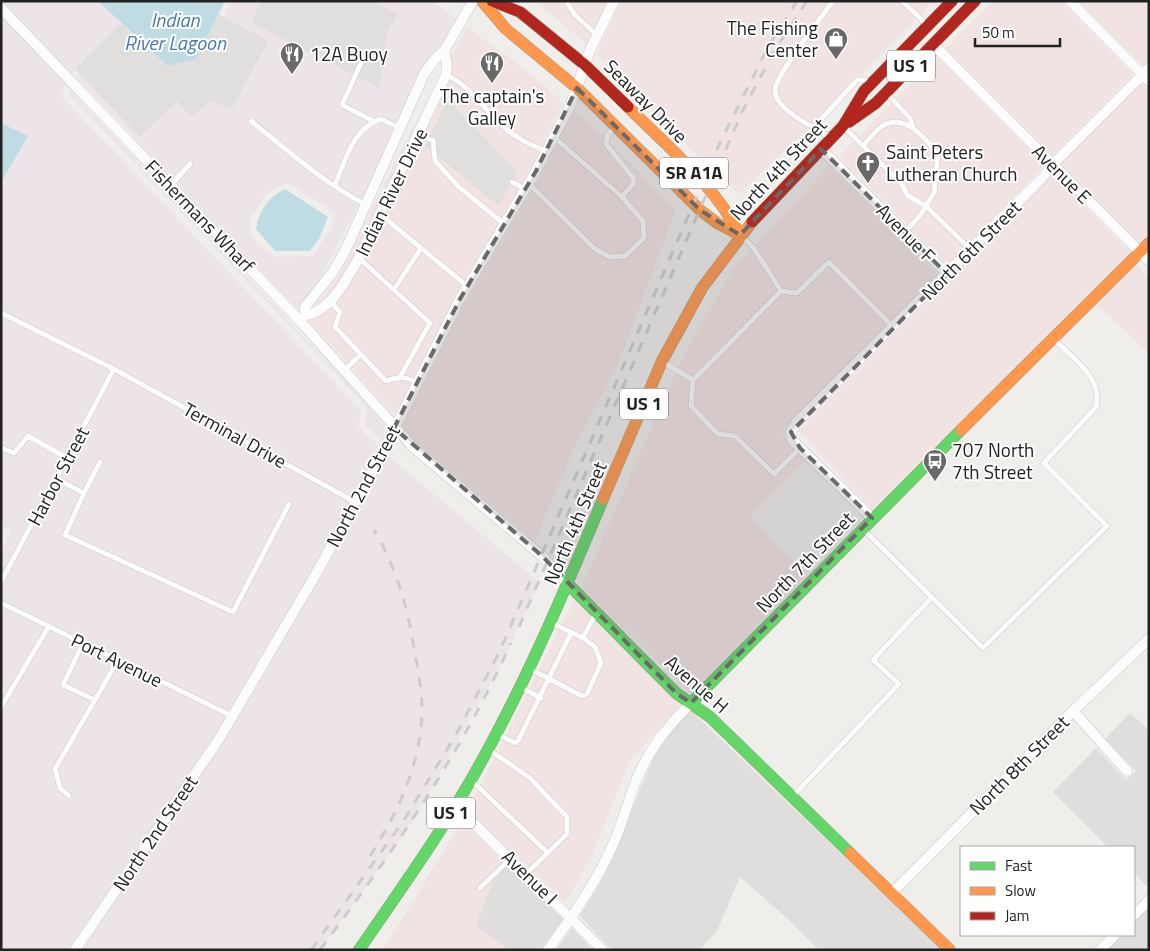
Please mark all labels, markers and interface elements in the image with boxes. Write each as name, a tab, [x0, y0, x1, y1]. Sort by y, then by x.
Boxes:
water label: Indian River Lagoon	[124, 4, 227, 58]
place label: The Fishing Center	[727, 13, 818, 64]
scale bar	[975, 15, 1060, 47]
text: 50 m	[982, 21, 1015, 44]
shop icon: The Fishing Center	[823, 26, 849, 60]
place label: 12A Buoy	[310, 39, 388, 68]
restaurant icon: 12A Buoy	[279, 41, 305, 75]
restaurant icon: The captain's Galley	[479, 50, 505, 84]
road number: US 1	[887, 50, 935, 82]
street label: Seaway Drive	[598, 52, 695, 149]
place label: The captain's Galley	[440, 81, 545, 132]
street label: North 4th Street	[722, 111, 833, 226]
street label: Indian River Drive	[347, 123, 434, 261]
place label: Saint Peters Lutheran Church	[886, 137, 1018, 188]
street label: Avenue E	[1026, 137, 1099, 210]
church icon: Saint Peters Lutheran Church	[855, 150, 881, 184]
street label: Fishermans Wharf	[139, 153, 262, 279]
road number: SR A1A	[660, 158, 728, 188]
street label: North 6th Street	[914, 193, 1027, 306]
street label: Avenue F	[870, 196, 943, 269]
road number: US 1	[620, 388, 668, 419]
street label: Terminal Drive	[178, 394, 292, 475]
street label: North 2nd Street	[318, 419, 407, 552]
street label: Harbor Street	[19, 421, 96, 531]
place label: 707 North 7th Street	[952, 435, 1034, 486]
bus stop icon: 707 North 7th Street	[922, 448, 948, 482]
street label: North 4th Street	[536, 457, 614, 589]
street label: North 7th Street	[749, 504, 861, 619]
street label: Port Avenue	[67, 625, 168, 694]
street label: Avenue H	[659, 648, 736, 720]
street label: North 8th Street	[962, 708, 1075, 821]
street label: North 2nd Street	[105, 769, 204, 897]
road number: US 1	[427, 798, 475, 828]
street label: Avenue I	[496, 842, 565, 911]
legend	[960, 846, 1135, 936]
text: Fast	[1005, 854, 1033, 877]
text: Slow	[1005, 879, 1036, 902]
text: Jam	[1005, 904, 1029, 927]

